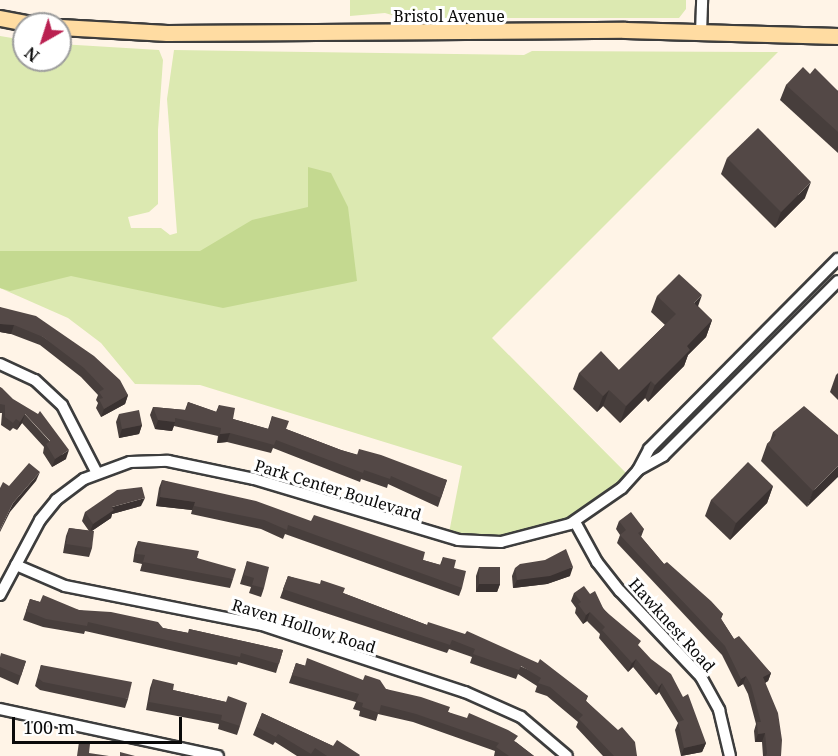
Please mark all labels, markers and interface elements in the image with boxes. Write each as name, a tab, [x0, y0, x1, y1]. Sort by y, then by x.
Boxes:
street label: Bristol Avenue	[393, 6, 505, 26]
north arrow	[12, 12, 72, 72]
text: N	[20, 42, 44, 67]
street label: Park Center Boulevard	[252, 455, 424, 525]
street label: Hawknest Road	[625, 574, 719, 676]
street label: Raven Hollow Road	[230, 595, 378, 657]
scale bar	[15, 705, 184, 743]
text: 100 m	[23, 715, 75, 739]

